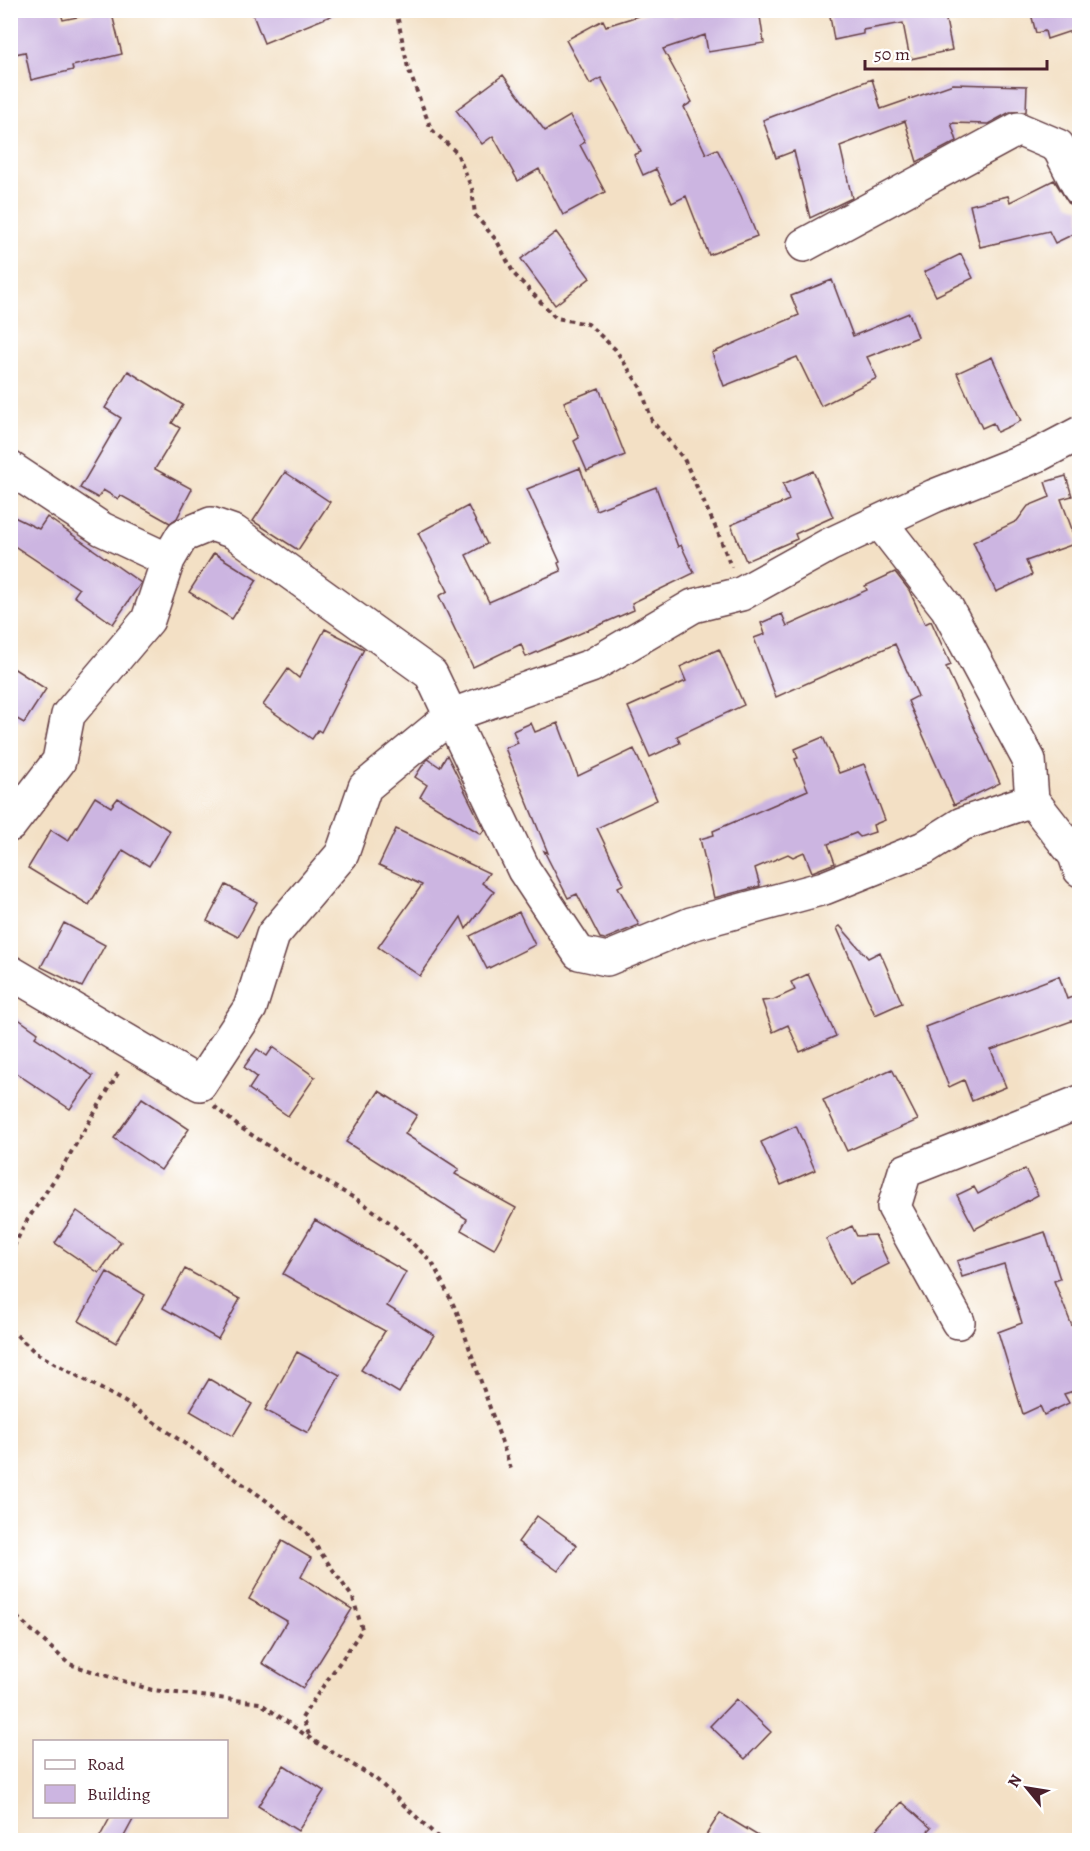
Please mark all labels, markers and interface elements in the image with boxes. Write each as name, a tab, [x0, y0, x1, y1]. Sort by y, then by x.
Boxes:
scale bar	[865, 33, 1046, 71]
text: 50 m	[874, 42, 910, 66]
legend	[33, 1740, 228, 1818]
text: Road	[87, 1752, 125, 1776]
north arrow	[997, 1758, 1057, 1818]
text: N	[1002, 1770, 1027, 1792]
text: Building	[87, 1782, 151, 1806]

